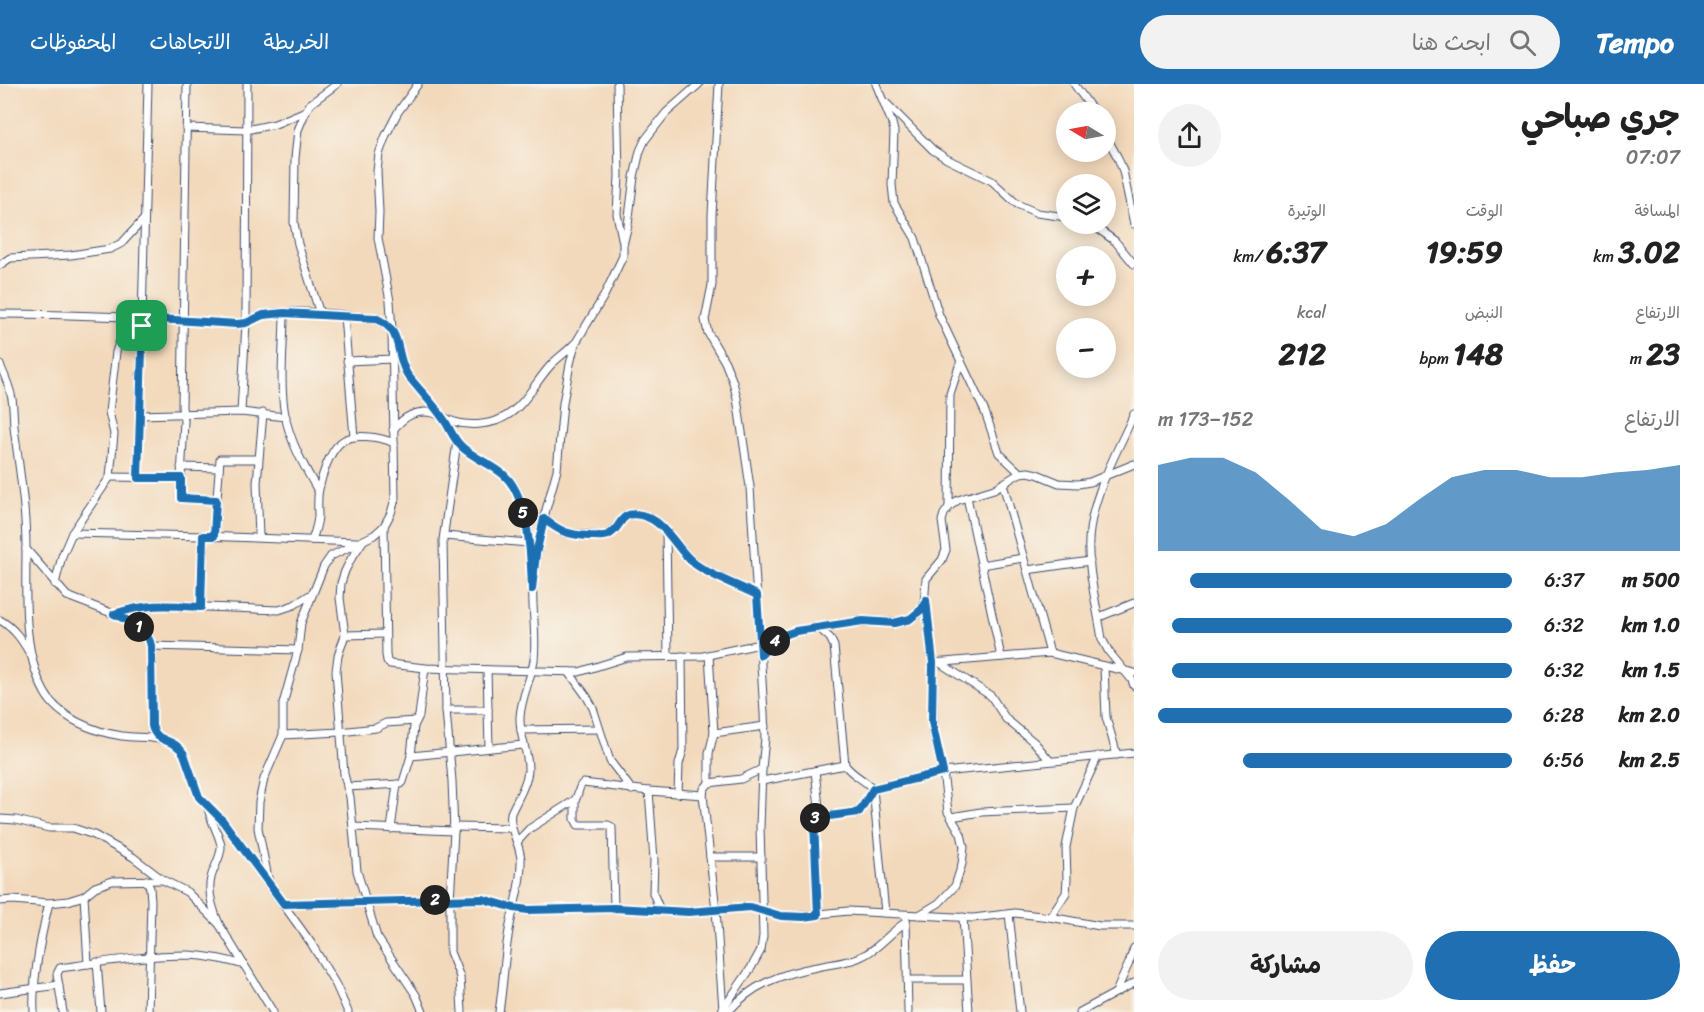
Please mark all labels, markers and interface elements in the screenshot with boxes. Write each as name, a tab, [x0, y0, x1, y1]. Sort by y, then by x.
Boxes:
search box	[1140, 15, 1560, 69]
text: Tempo	[1596, 18, 1674, 67]
text: المحفوظات	[30, 23, 116, 61]
text: الاتجاهات	[149, 23, 231, 61]
text: الخريطة	[264, 23, 329, 61]
text: ابحث هنا	[1412, 23, 1491, 62]
icon: search	[1506, 26, 1539, 59]
text: جري صباحي	[1521, 88, 1680, 146]
north arrow	[1056, 102, 1116, 162]
map controls	[1056, 102, 1116, 378]
button: share	[1158, 104, 1221, 167]
text: 07:07	[1626, 140, 1680, 175]
button: layers	[1056, 174, 1116, 234]
text: الوتيرة	[1287, 196, 1326, 225]
text: الوقت	[1466, 196, 1503, 225]
text: المسافة	[1634, 196, 1680, 225]
text: 6:37	[1266, 225, 1326, 279]
text: 19:59	[1426, 225, 1503, 279]
text: 3.02	[1618, 225, 1680, 279]
text: /km	[1233, 242, 1266, 271]
text: km	[1593, 242, 1618, 271]
button: +	[1056, 246, 1116, 306]
text: kcal	[1297, 298, 1326, 327]
text: النبض	[1465, 298, 1503, 327]
text: الارتفاع	[1635, 298, 1680, 327]
pin	[116, 300, 167, 351]
icon: arrive	[125, 309, 158, 342]
button: −	[1056, 318, 1116, 378]
text: 212	[1279, 327, 1326, 381]
text: 148	[1453, 327, 1503, 381]
text: 23	[1646, 327, 1680, 381]
text: bpm	[1420, 344, 1453, 373]
text: m	[1630, 344, 1646, 373]
text: 152–173 m	[1158, 402, 1253, 437]
text: الارتفاع	[1624, 402, 1680, 437]
pin: 5	[508, 498, 538, 528]
text: 5	[518, 498, 528, 527]
text: 6:37	[1544, 563, 1584, 598]
text: 500 m	[1622, 563, 1680, 598]
text: 6:32	[1544, 608, 1584, 643]
text: 1.0 km	[1622, 608, 1680, 643]
pin: 1	[124, 612, 154, 642]
text: 1	[136, 612, 142, 641]
pin: 4	[760, 626, 790, 656]
text: 4	[770, 626, 780, 655]
text: 6:32	[1544, 653, 1584, 688]
text: 1.5 km	[1622, 653, 1680, 688]
text: 6:28	[1543, 698, 1584, 733]
text: 2.0 km	[1619, 698, 1680, 733]
text: 6:56	[1543, 743, 1584, 778]
text: 2.5 km	[1619, 743, 1680, 778]
pin: 3	[800, 803, 830, 833]
text: 3	[811, 803, 819, 832]
pin: 2	[420, 885, 450, 915]
text: 2	[430, 885, 440, 914]
button: مشاركة	[1158, 931, 1413, 1000]
button: حفظ	[1425, 931, 1680, 1000]

